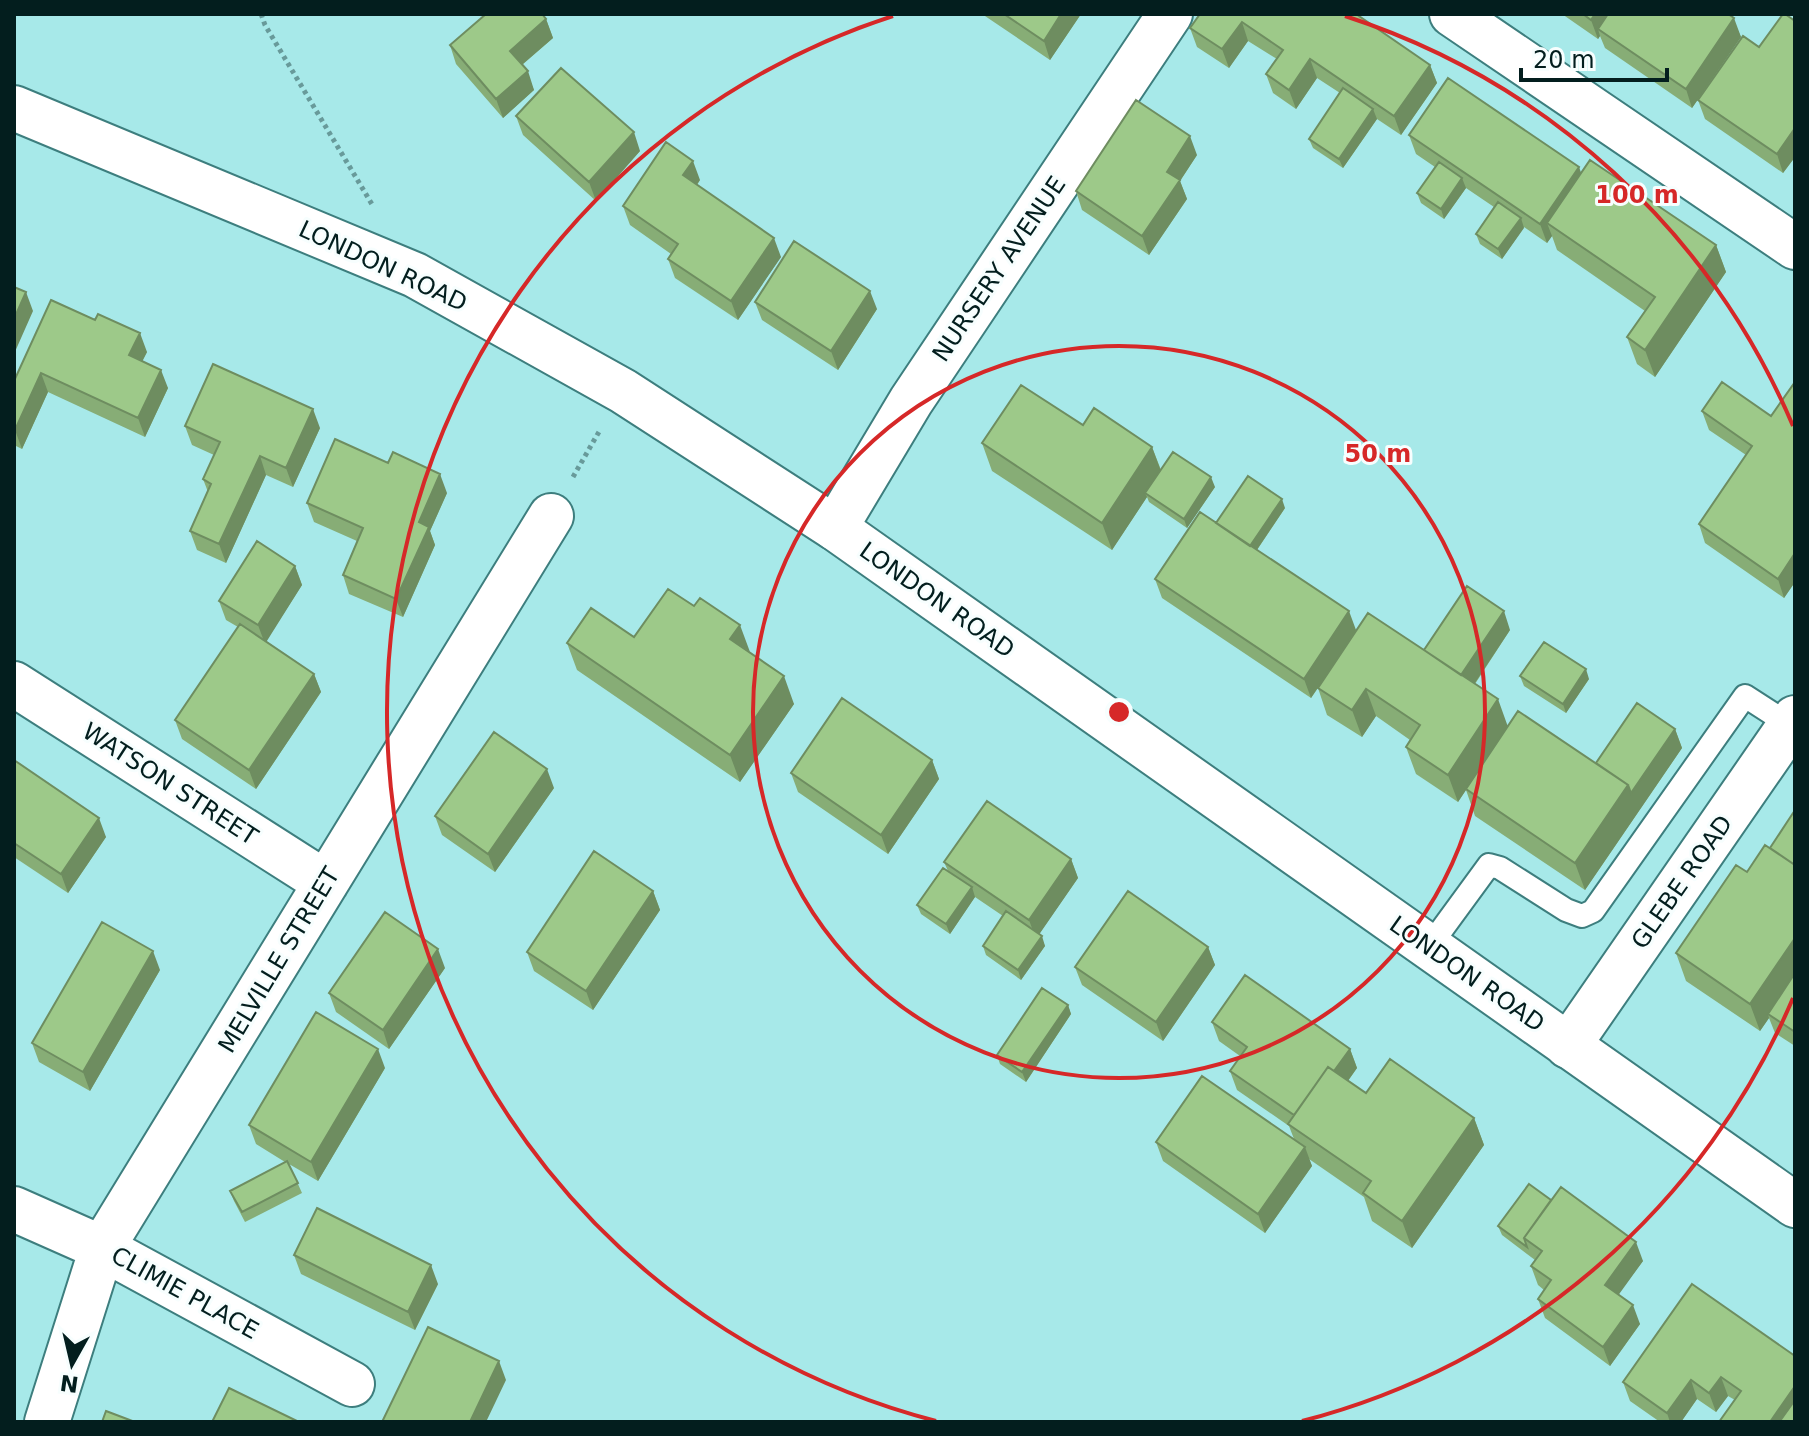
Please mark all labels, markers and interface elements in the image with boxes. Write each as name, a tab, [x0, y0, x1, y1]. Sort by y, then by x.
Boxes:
scale bar	[1521, 32, 1667, 82]
text: 20 m	[1533, 46, 1595, 74]
street label: NURSERY AVENUE	[927, 171, 1071, 367]
text: 100 m	[1595, 181, 1679, 209]
street label: LONDON ROAD	[294, 215, 472, 317]
text: 50 m	[1345, 440, 1411, 468]
street label: LONDON ROAD	[854, 536, 1020, 664]
centre of rings	[1105, 698, 1133, 726]
street label: WATSON STREET	[77, 717, 263, 851]
street label: GLEBE ROAD	[1626, 810, 1738, 954]
street label: MELVILLE STREET	[213, 862, 346, 1058]
street label: LONDON ROAD	[1384, 910, 1550, 1038]
street label: CLIMIE PLACE	[106, 1241, 264, 1345]
north arrow	[32, 1324, 112, 1404]
text: N	[58, 1370, 80, 1397]

